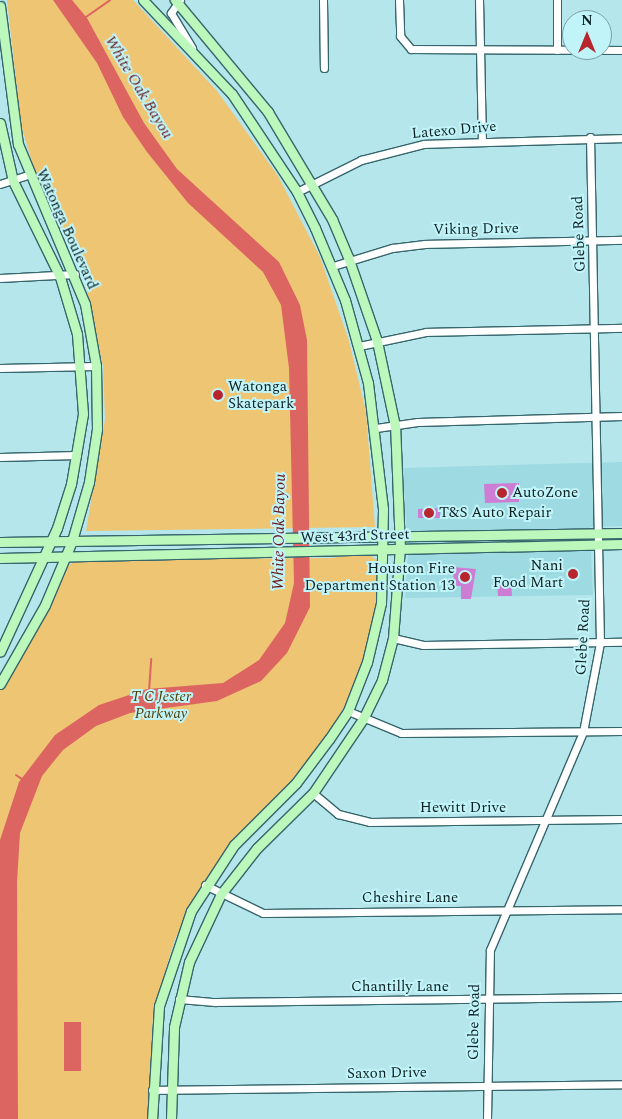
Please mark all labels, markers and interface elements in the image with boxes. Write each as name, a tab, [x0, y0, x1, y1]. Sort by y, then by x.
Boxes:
north arrow	[562, 10, 612, 60]
text: N	[581, 10, 593, 31]
water label: White Oak Bayou	[101, 32, 177, 142]
street label: Latexo Drive	[411, 117, 497, 143]
street label: Watonga Boulevard	[32, 166, 102, 292]
street label: Glebe Road	[569, 195, 589, 273]
street label: Viking Drive	[433, 219, 519, 239]
place label: Watonga Skatepark	[228, 377, 294, 412]
marker: Watonga Skatepark	[212, 389, 224, 401]
water label: White Oak Bayou	[268, 473, 290, 591]
place label: AutoZone	[512, 484, 578, 502]
marker: AutoZone	[496, 487, 508, 499]
place label: T&S Auto Repair	[439, 504, 552, 522]
marker: T&S Auto Repair	[423, 507, 435, 519]
street label: West 43rd Street	[300, 525, 410, 547]
place label: Nani Food Mart	[493, 556, 563, 591]
place label: Houston Fire Department Station 13	[304, 559, 455, 594]
marker: Nani Food Mart	[567, 568, 579, 580]
marker: Houston Fire Department Station 13	[459, 571, 471, 583]
street label: Glebe Road	[572, 598, 594, 676]
park label: T C Jester Parkway	[131, 687, 191, 722]
street label: Hewitt Drive	[420, 799, 506, 817]
street label: Cheshire Lane	[362, 889, 458, 907]
street label: Chantilly Lane	[351, 978, 449, 996]
street label: Glebe Road	[464, 984, 484, 1060]
street label: Saxon Drive	[347, 1063, 427, 1083]

